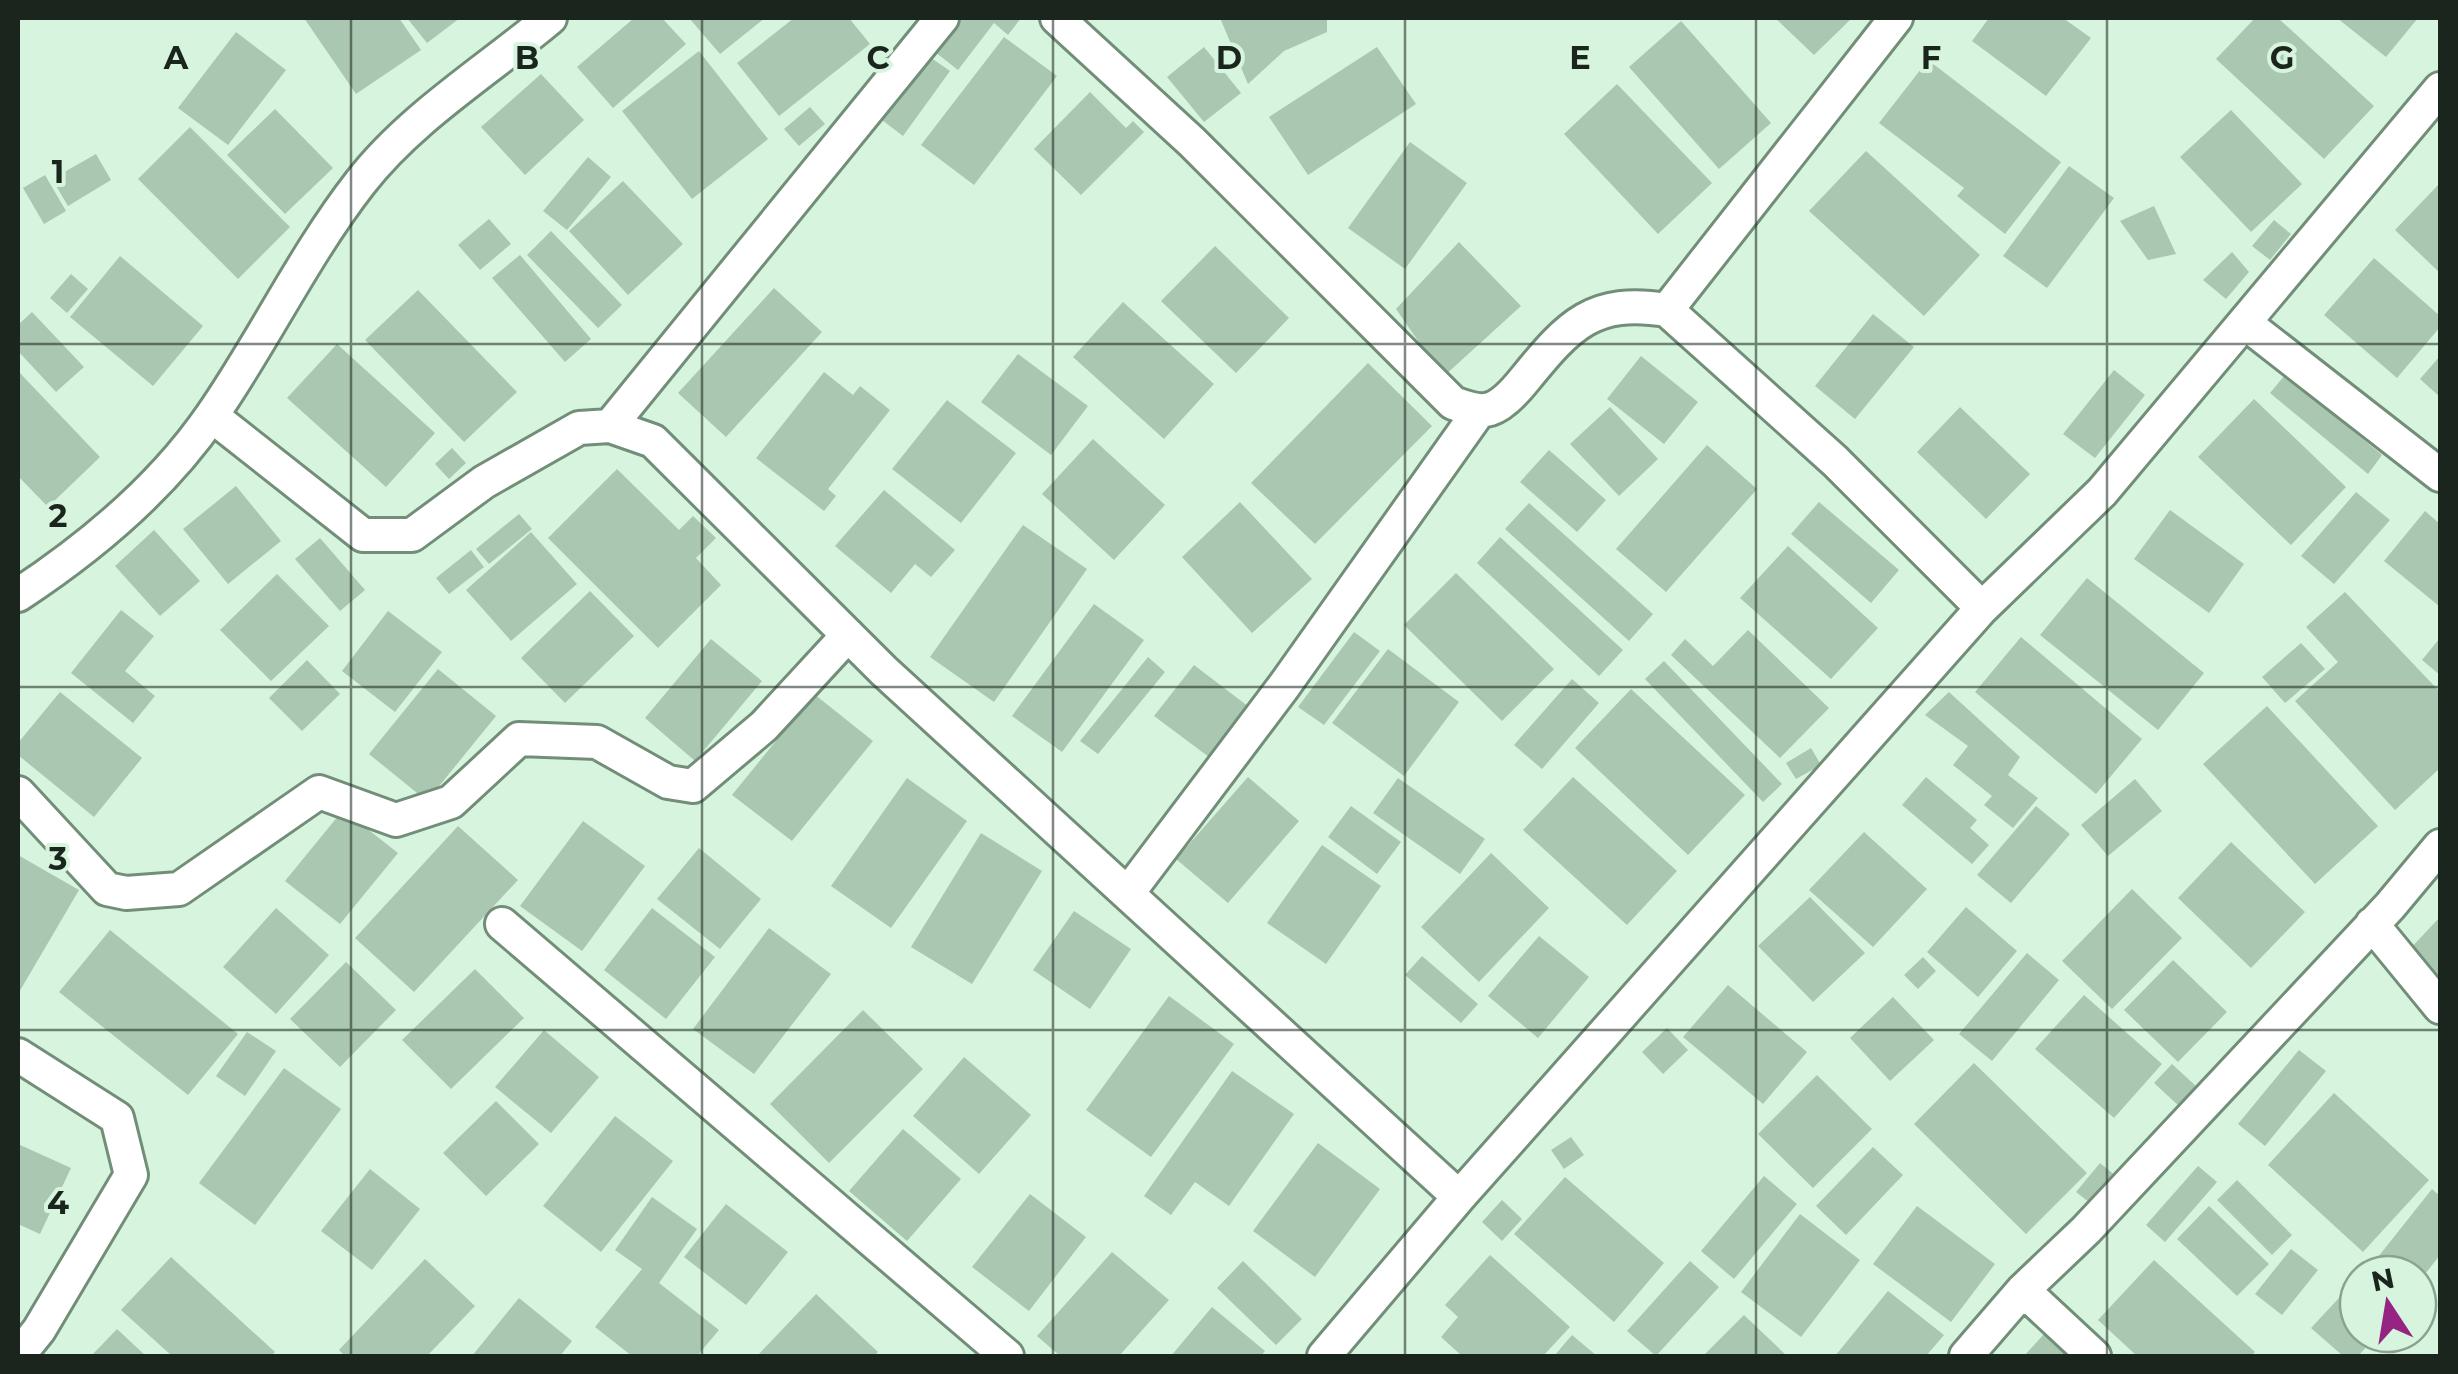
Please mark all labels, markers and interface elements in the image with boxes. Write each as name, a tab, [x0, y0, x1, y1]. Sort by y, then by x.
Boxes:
text: A	[163, 38, 189, 77]
text: B	[515, 38, 539, 77]
text: C	[866, 38, 890, 77]
text: D	[1216, 38, 1242, 77]
text: E	[1569, 38, 1591, 77]
text: F	[1921, 38, 1941, 77]
text: G	[2270, 38, 2294, 77]
text: 1	[52, 152, 64, 191]
text: 2	[49, 496, 67, 535]
text: 3	[48, 839, 67, 878]
text: 4	[47, 1183, 69, 1222]
north arrow	[2338, 1254, 2438, 1354]
text: N	[2368, 1261, 2397, 1299]

